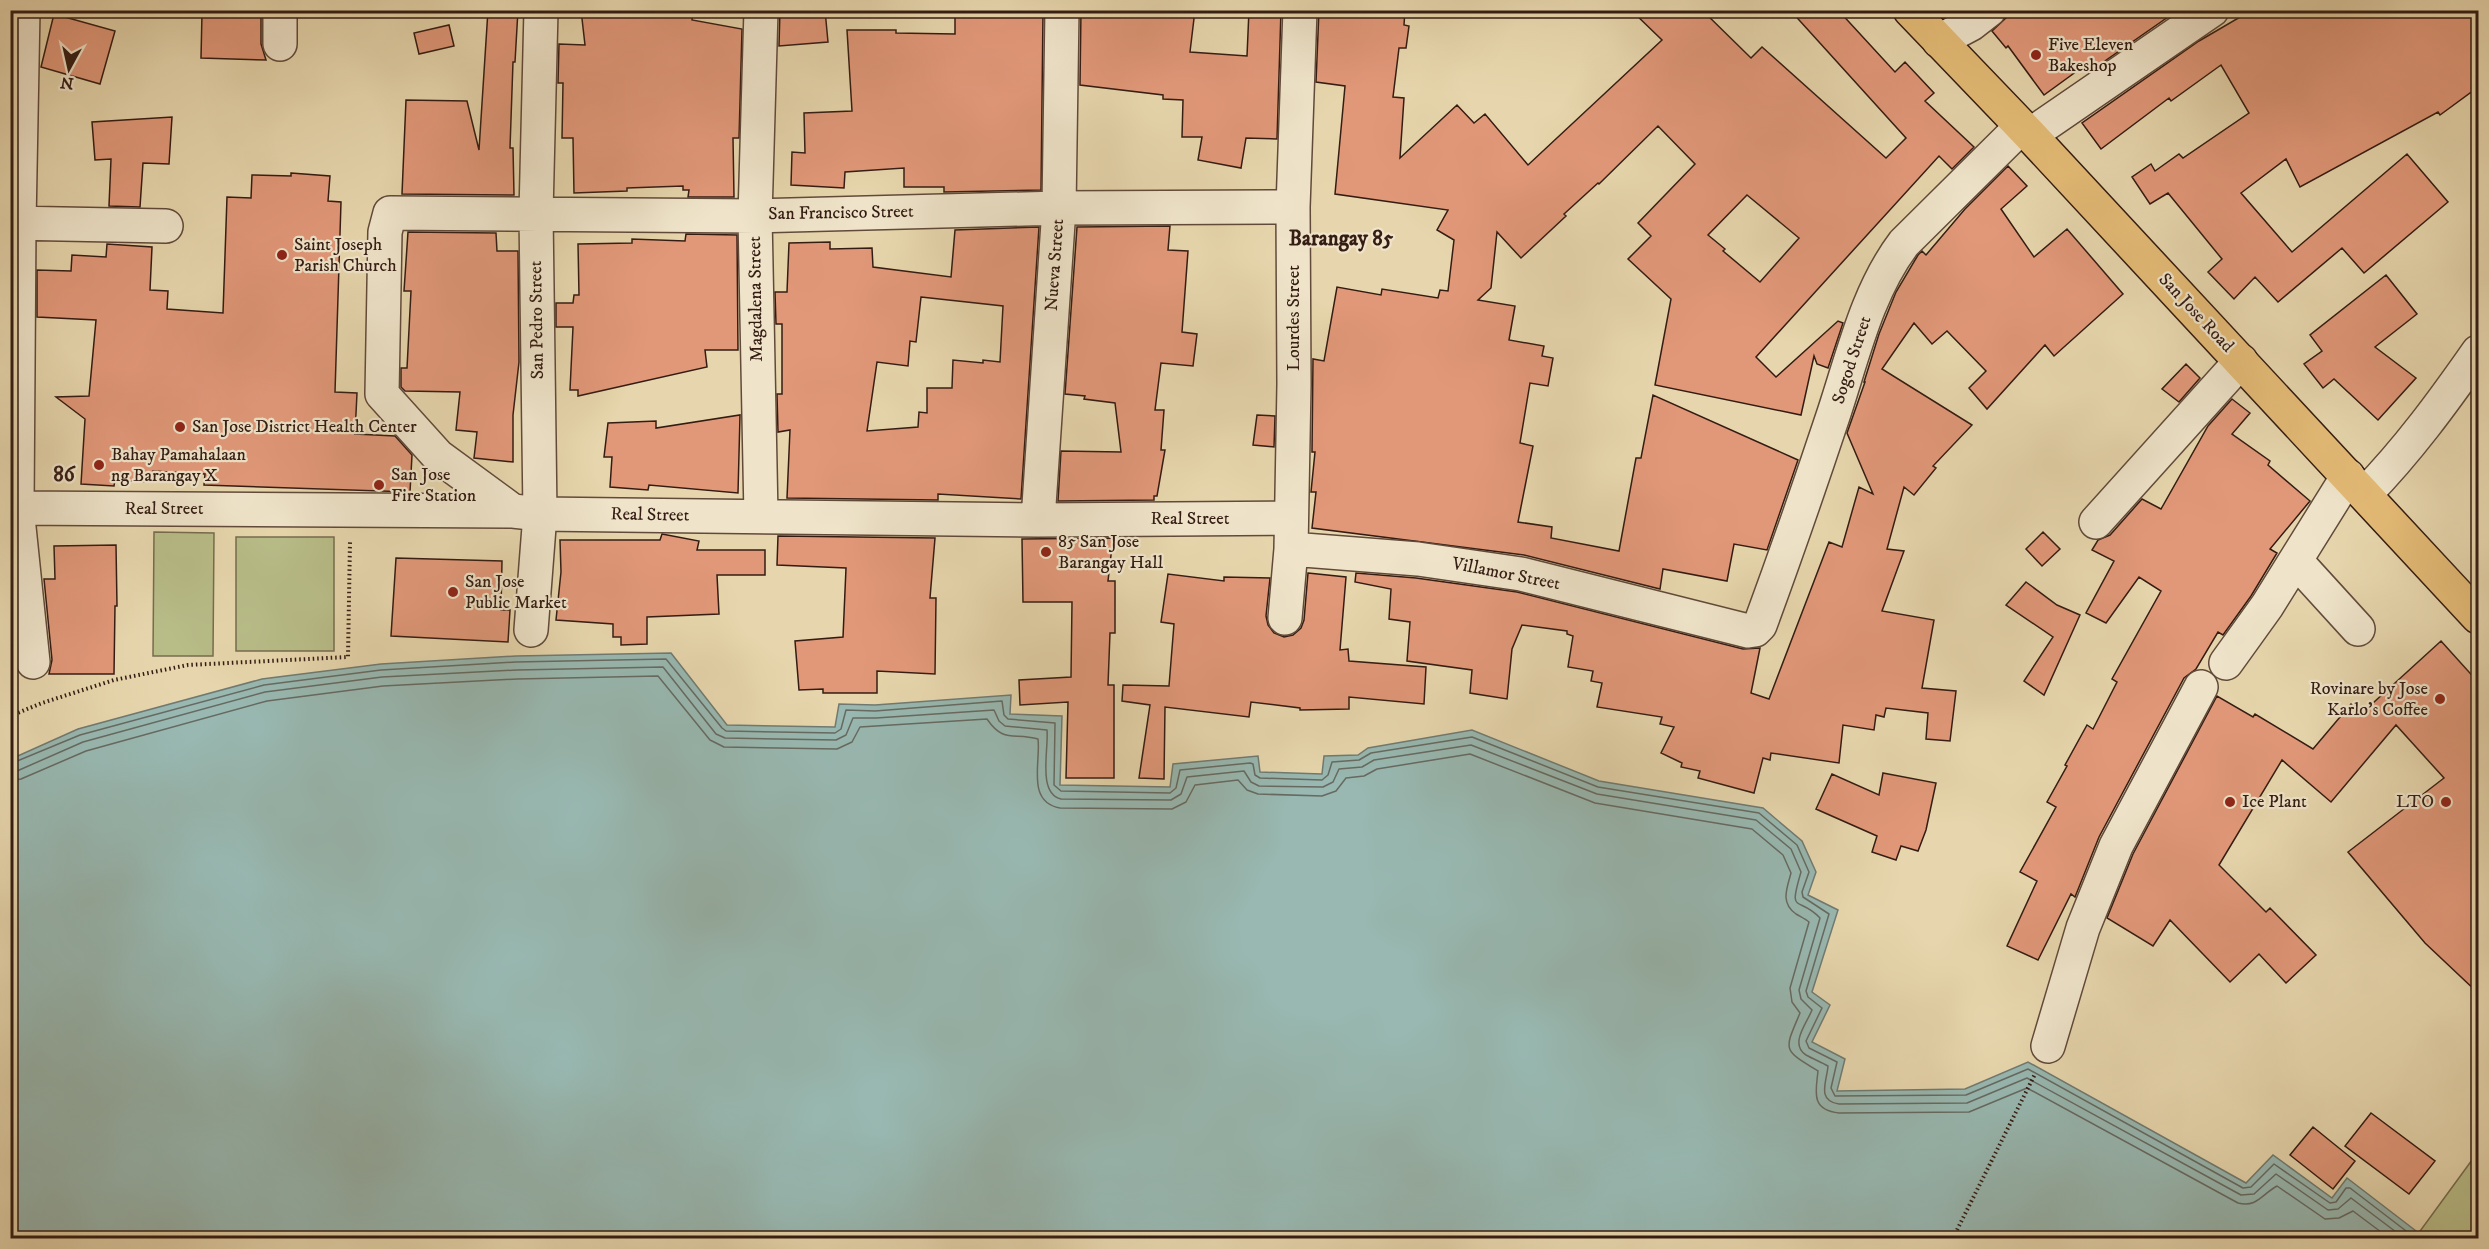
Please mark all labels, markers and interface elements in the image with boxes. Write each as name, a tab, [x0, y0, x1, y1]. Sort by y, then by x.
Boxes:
place label: Five Eleven Bakeshop	[2048, 34, 2134, 77]
north arrow	[39, 39, 99, 99]
marker: Five Eleven Bakeshop	[2029, 48, 2043, 62]
text: N	[59, 72, 75, 94]
street label: San Francisco Street	[768, 201, 914, 225]
street label: Nueva Street	[1041, 218, 1069, 312]
district label: Barangay 85	[1289, 226, 1394, 252]
place label: Saint Joseph Parish Church	[294, 234, 397, 277]
street label: Magdalena Street	[744, 236, 768, 362]
marker: Saint Joseph Parish Church	[275, 248, 289, 262]
street label: San Pedro Street	[525, 260, 549, 380]
street label: Lourdes Street	[1283, 265, 1305, 371]
street label: San Jose Road	[2154, 269, 2238, 357]
street label: Sogod Street	[1827, 313, 1877, 407]
place label: San Jose District Health Center	[192, 416, 417, 438]
marker: San Jose District Health Center	[173, 420, 187, 434]
place label: Bahay Pamahalaan ng Barangay X	[111, 444, 246, 487]
marker: Bahay Pamahalaan ng Barangay X	[92, 458, 106, 472]
district label: 86	[53, 462, 76, 488]
place label: San Jose Fire Station	[391, 464, 477, 507]
marker: San Jose Fire Station	[372, 478, 386, 492]
street label: Real Street	[125, 498, 204, 520]
street label: Real Street	[610, 503, 690, 527]
street label: Real Street	[1151, 508, 1230, 530]
place label: 85 San Jose Barangay Hall	[1058, 531, 1164, 574]
marker: 85 San Jose Barangay Hall	[1039, 545, 1053, 559]
street label: Villamor Street	[1449, 553, 1562, 595]
place label: San Jose Public Market	[465, 571, 567, 614]
marker: San Jose Public Market	[446, 585, 460, 599]
place label: Rovinare by Jose Karlo's Coffee	[2310, 678, 2428, 721]
marker: Rovinare by Jose Karlo's Coffee	[2433, 692, 2447, 706]
place label: Ice Plant	[2242, 791, 2307, 813]
place label: LTO	[2396, 791, 2434, 813]
marker: Ice Plant	[2223, 795, 2237, 809]
marker: LTO	[2439, 795, 2453, 809]

